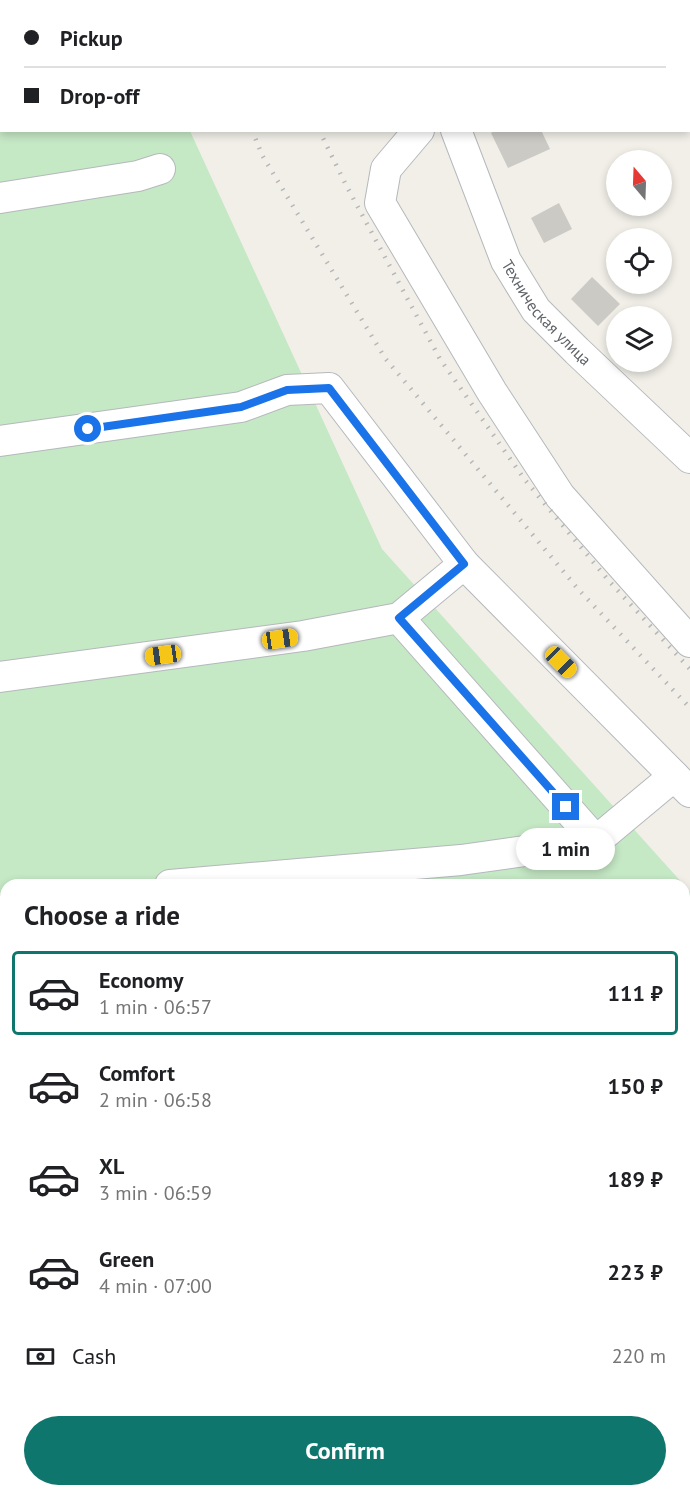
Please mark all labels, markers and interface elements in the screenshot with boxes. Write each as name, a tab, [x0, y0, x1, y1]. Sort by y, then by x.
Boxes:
text: Pickup	[60, 24, 123, 52]
text: Drop-off	[60, 82, 139, 110]
north arrow	[606, 150, 672, 216]
map controls	[606, 150, 672, 372]
button: locate	[606, 228, 672, 294]
street label: Техническая улица	[497, 256, 596, 369]
button: layers	[606, 306, 672, 372]
route start	[74, 415, 101, 442]
car	[261, 628, 299, 650]
car	[542, 643, 580, 681]
car	[144, 644, 182, 666]
route end	[552, 793, 579, 820]
callout: 1 min	[516, 828, 616, 870]
text: 1 min	[541, 836, 590, 862]
text: Choose a ride	[24, 898, 180, 932]
icon: car	[27, 966, 81, 1020]
text: Economy	[99, 966, 183, 994]
text: 111 ₽	[608, 979, 663, 1007]
text: 1 min · 06:57	[99, 994, 212, 1020]
icon: car	[27, 1059, 81, 1113]
text: Comfort	[99, 1059, 175, 1087]
text: 150 ₽	[608, 1072, 663, 1100]
text: 2 min · 06:58	[99, 1087, 212, 1113]
icon: car	[27, 1152, 81, 1206]
text: XL	[99, 1152, 124, 1180]
text: 189 ₽	[608, 1165, 663, 1193]
text: 3 min · 06:59	[99, 1180, 212, 1206]
icon: car	[27, 1245, 81, 1299]
text: Green	[99, 1245, 154, 1273]
text: 223 ₽	[608, 1258, 663, 1286]
text: 4 min · 07:00	[99, 1273, 212, 1299]
icon: cash	[24, 1340, 57, 1373]
text: Cash	[72, 1342, 116, 1370]
text: 220 m	[612, 1343, 666, 1369]
button: Confirm	[24, 1416, 666, 1485]

